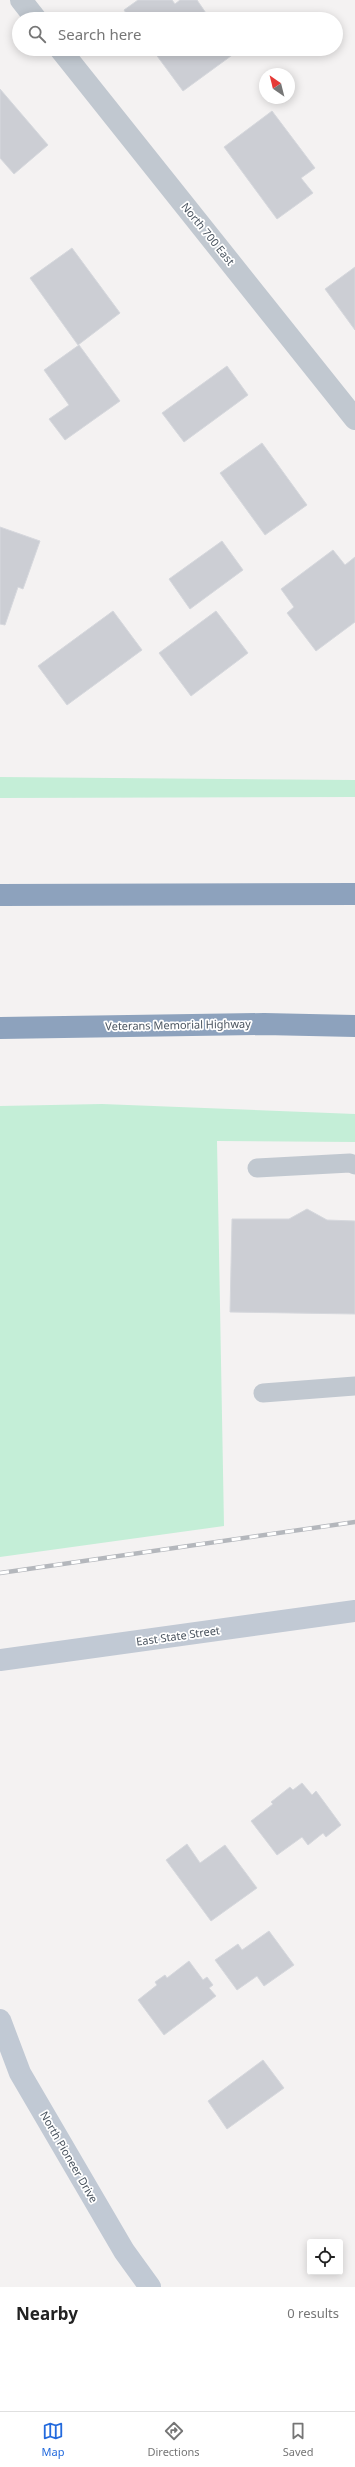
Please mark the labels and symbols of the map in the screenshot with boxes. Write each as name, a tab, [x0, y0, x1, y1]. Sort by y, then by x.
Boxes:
north arrow	[259, 68, 295, 104]
street label: North 700 East	[179, 199, 238, 268]
street label: Veterans Memorial Highway	[105, 1016, 251, 1033]
street label: East State Street	[135, 1622, 221, 1649]
street label: North Pioneer Drive	[37, 2108, 102, 2205]

